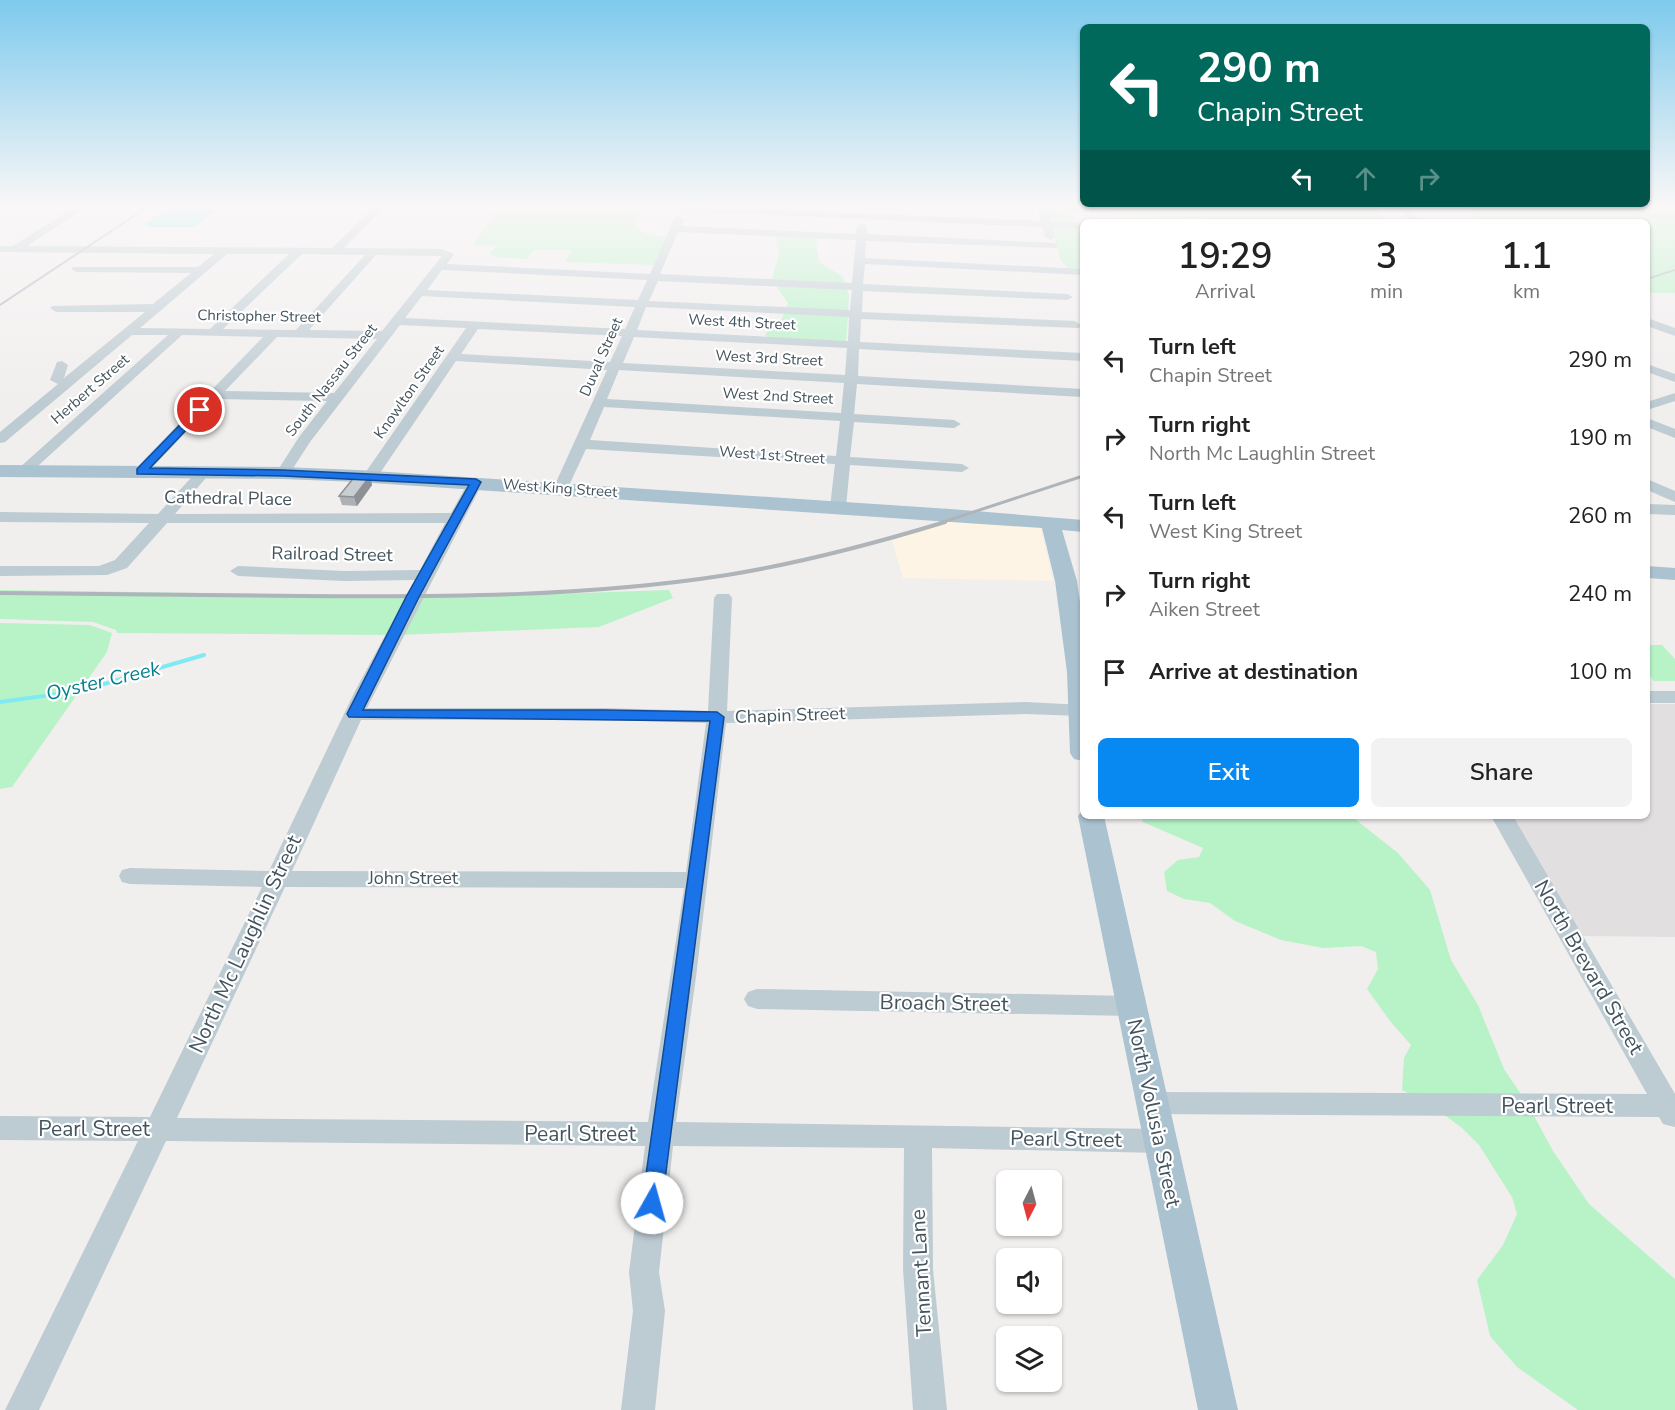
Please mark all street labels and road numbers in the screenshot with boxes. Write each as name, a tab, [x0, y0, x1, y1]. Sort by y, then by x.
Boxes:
street label: Christopher Street	[197, 305, 322, 327]
street label: West 4th Street	[688, 309, 797, 335]
street label: Duval Street	[575, 314, 628, 400]
street label: South Nassau Street	[281, 319, 382, 441]
street label: Knowlton Street	[369, 341, 449, 443]
street label: West 3rd Street	[715, 345, 824, 371]
street label: Herbert Street	[47, 349, 134, 428]
street label: West 2nd Street	[722, 383, 835, 409]
street label: West 1st Street	[718, 441, 826, 469]
street label: West King Street	[502, 474, 619, 502]
street label: Cathedral Place	[164, 485, 292, 511]
street label: Railroad Street	[271, 541, 393, 567]
street label: Chapin Street	[734, 701, 846, 729]
street label: North Mc Laughlin Street	[182, 830, 308, 1057]
street label: John Street	[367, 866, 459, 890]
street label: North Brevard Street	[1528, 875, 1651, 1060]
street label: Broach Street	[879, 988, 1009, 1018]
street label: North Volusia Street	[1120, 1016, 1188, 1210]
street label: Pearl Street	[1501, 1092, 1613, 1120]
street label: Pearl Street	[38, 1115, 150, 1143]
street label: Pearl Street	[524, 1120, 636, 1148]
street label: Pearl Street	[1010, 1124, 1123, 1154]
street label: Tennant Lane	[904, 1209, 938, 1337]

